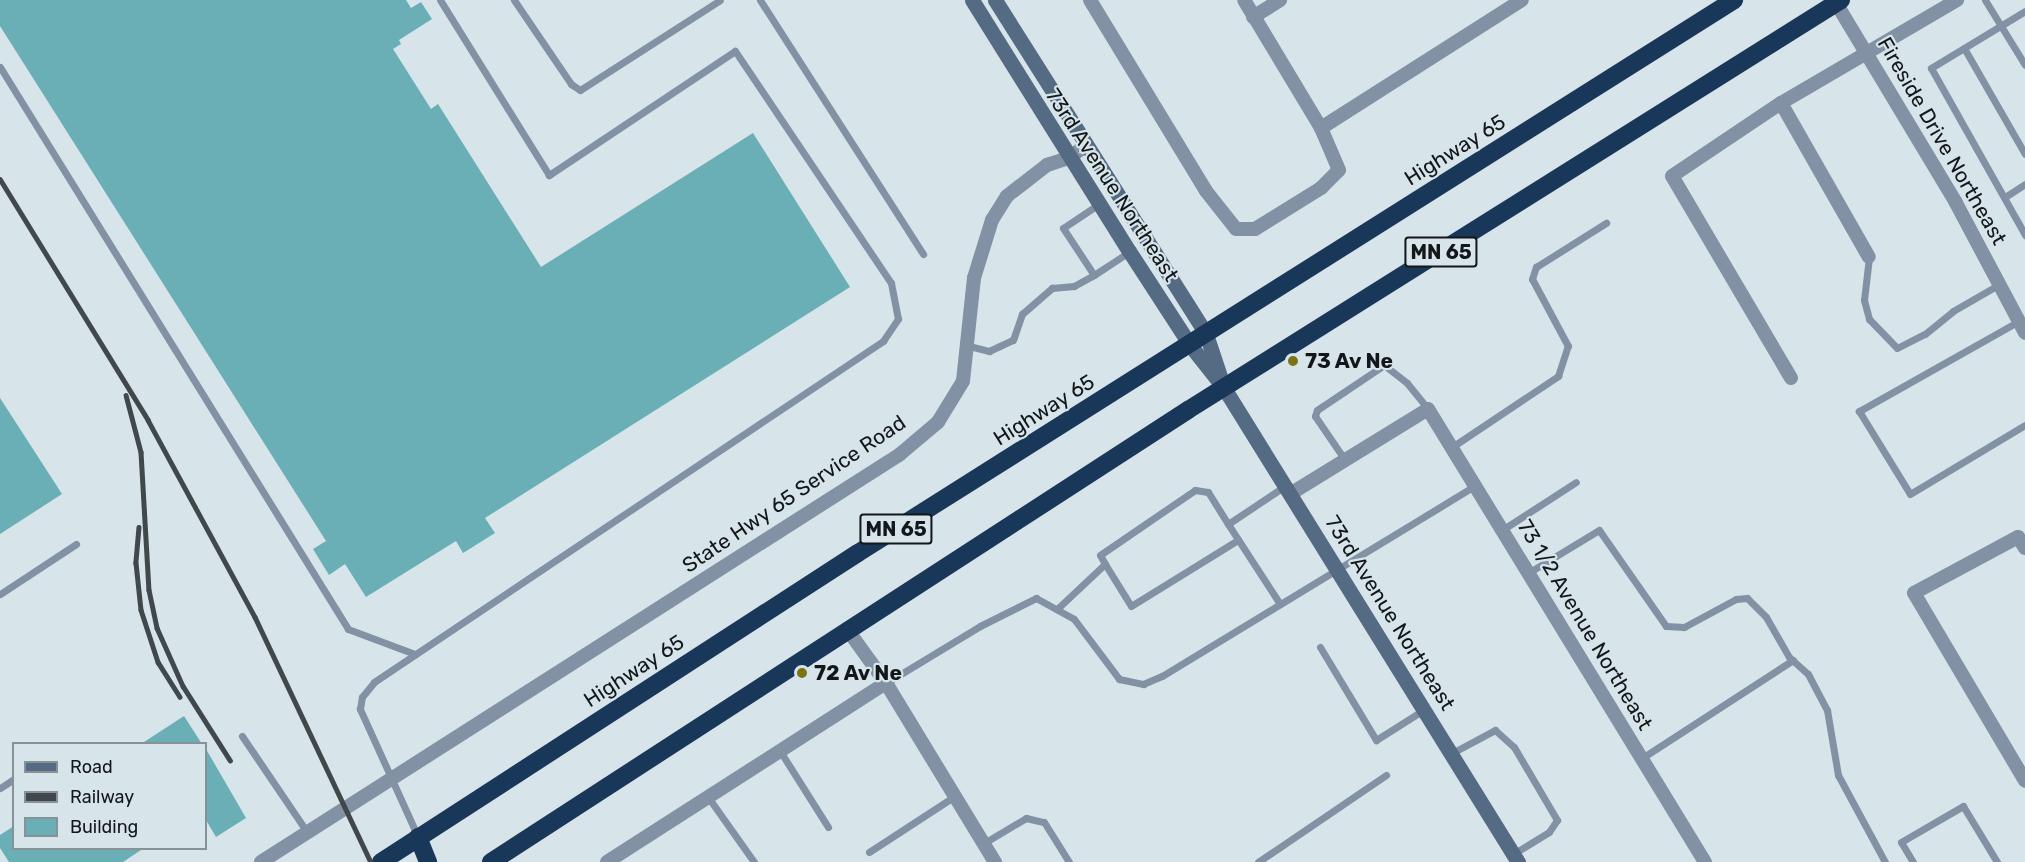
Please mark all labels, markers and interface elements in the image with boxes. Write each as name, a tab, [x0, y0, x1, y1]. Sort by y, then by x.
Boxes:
street label: Fireside Drive Northeast	[1872, 33, 2012, 249]
street label: 73rd Avenue Northeast	[1040, 84, 1184, 286]
street label: Highway 65	[1400, 109, 1510, 191]
road number: MN 65	[1404, 235, 1478, 269]
place label: 73 Av Ne	[1305, 348, 1394, 374]
marker: 73 Av Ne	[1286, 354, 1300, 368]
street label: Highway 65	[989, 369, 1099, 451]
street label: State Hwy 65 Service Road	[677, 410, 911, 578]
street label: 73rd Avenue Northeast	[1320, 511, 1460, 715]
road number: MN 65	[858, 512, 934, 546]
street label: 73 1/2 Avenue Northeast	[1512, 515, 1658, 735]
street label: Highway 65	[579, 629, 689, 713]
place label: 72 Av Ne	[814, 660, 903, 686]
marker: 72 Av Ne	[795, 666, 809, 680]
legend	[12, 742, 207, 850]
text: Road	[70, 756, 113, 778]
text: Railway	[70, 786, 134, 808]
text: Building	[70, 816, 138, 838]

